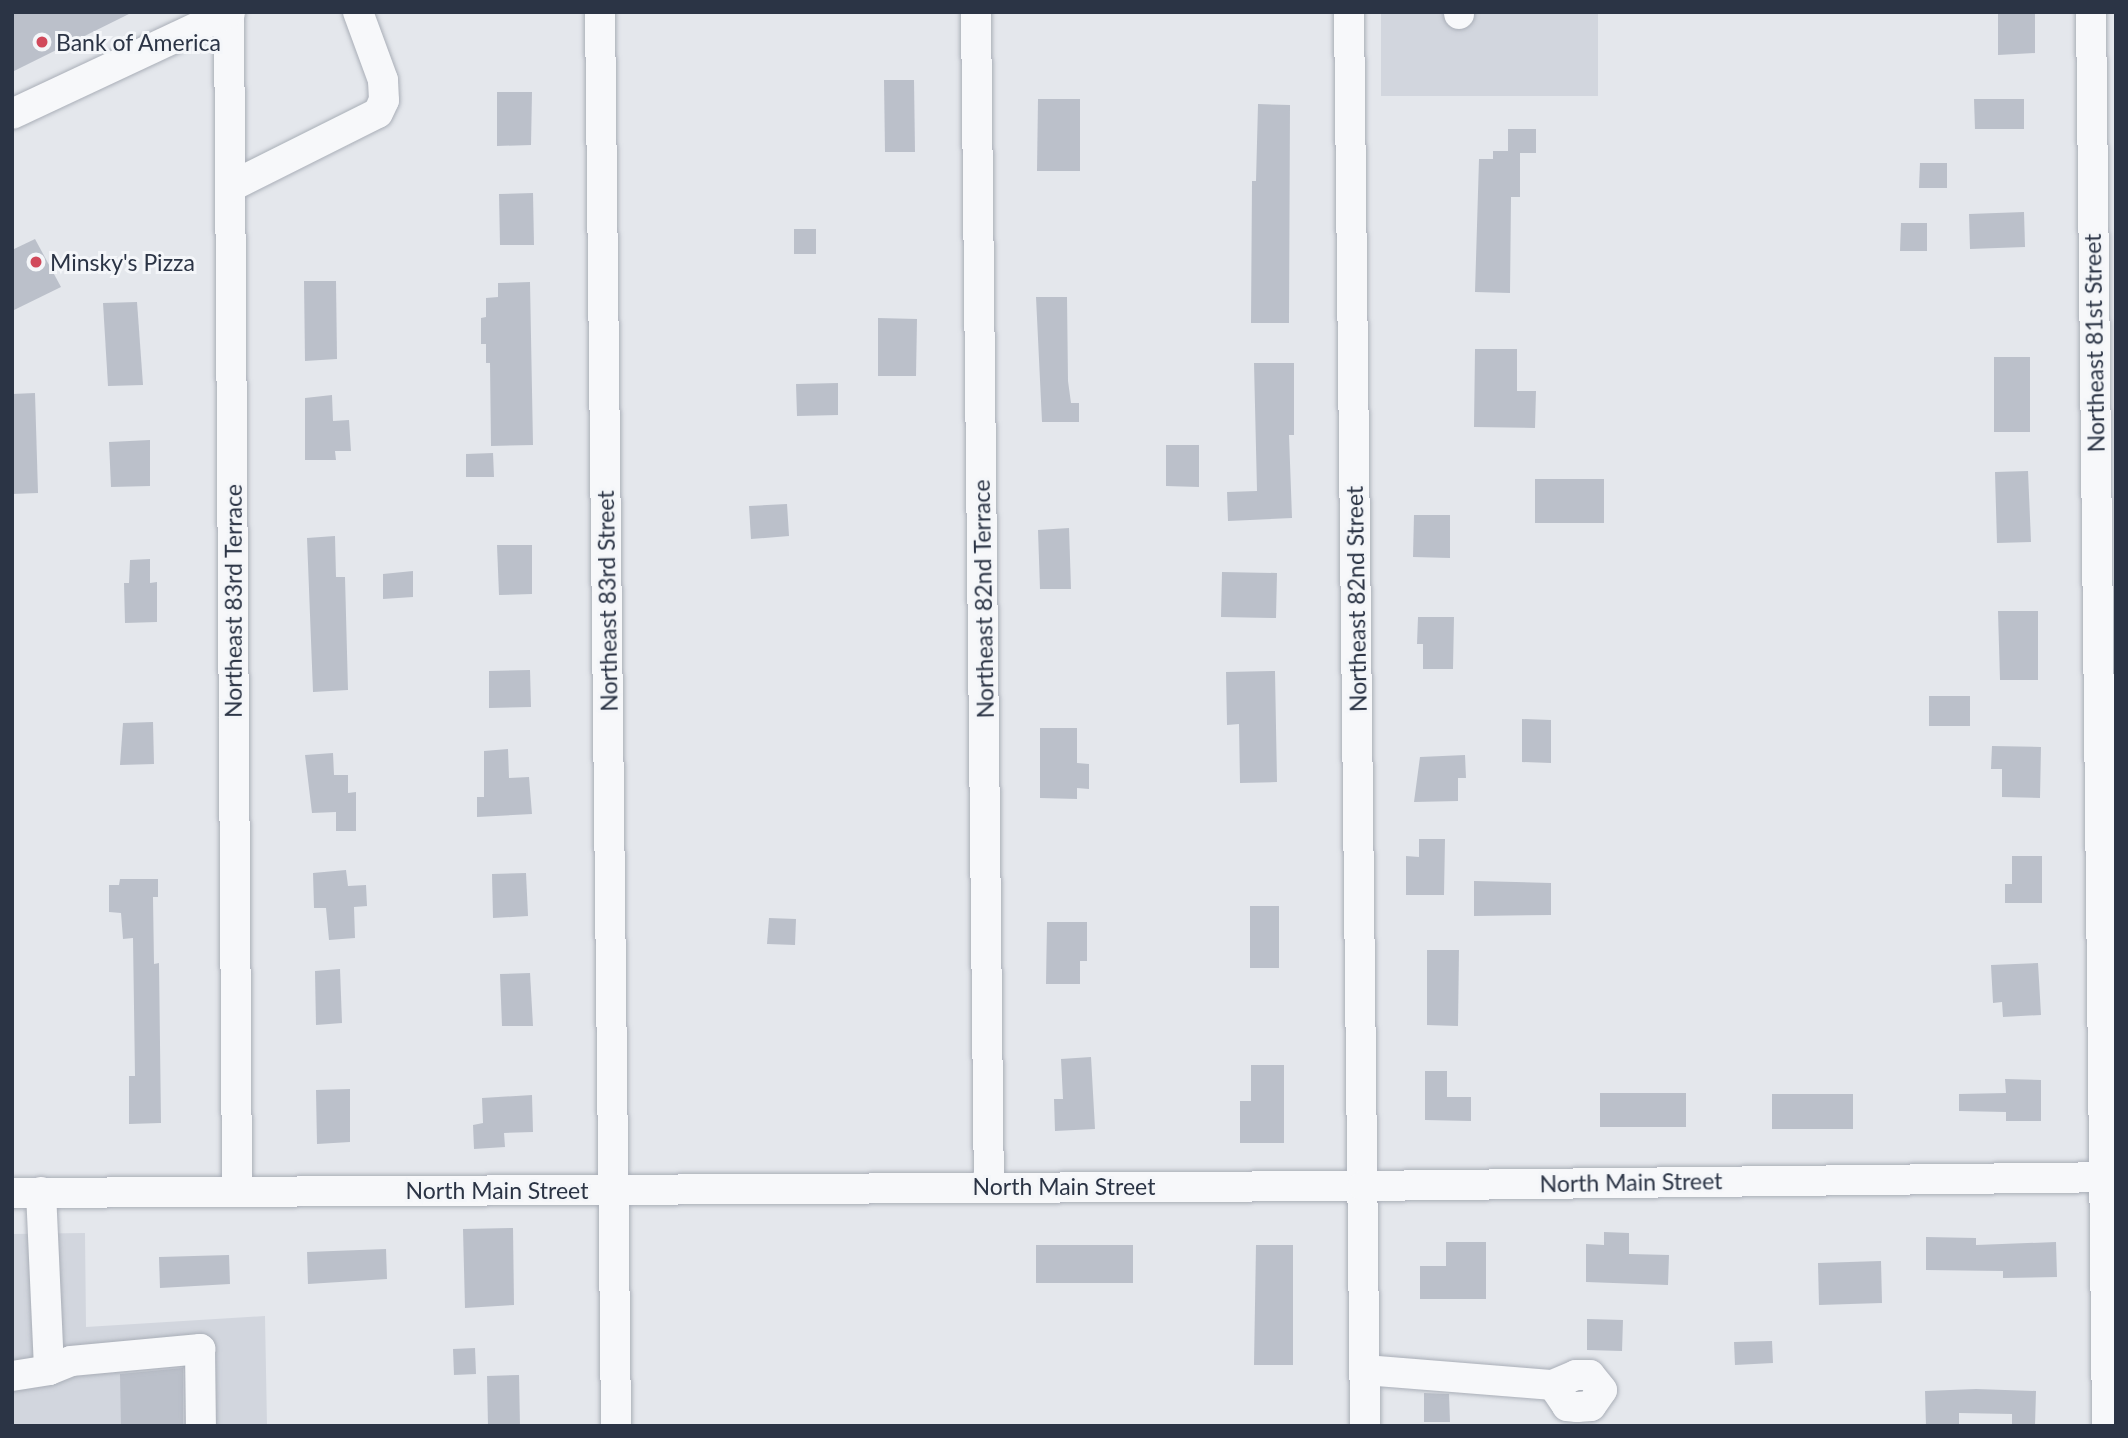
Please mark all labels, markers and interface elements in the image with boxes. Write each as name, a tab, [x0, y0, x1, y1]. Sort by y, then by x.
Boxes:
place label: Bank of America	[56, 28, 222, 56]
marker: Bank of America	[34, 34, 50, 50]
street label: Northeast 81st Street	[2078, 233, 2110, 453]
place label: Minsky's Pizza	[50, 248, 195, 276]
marker: Minsky's Pizza	[28, 254, 44, 270]
street label: Northeast 82nd Terrace	[967, 479, 999, 719]
street label: Northeast 83rd Terrace	[219, 484, 247, 718]
street label: Northeast 82nd Street	[1340, 486, 1372, 712]
street label: Northeast 83rd Street	[591, 490, 623, 712]
street label: North Main Street	[1539, 1167, 1723, 1197]
street label: North Main Street	[973, 1172, 1155, 1200]
street label: North Main Street	[406, 1176, 588, 1204]

